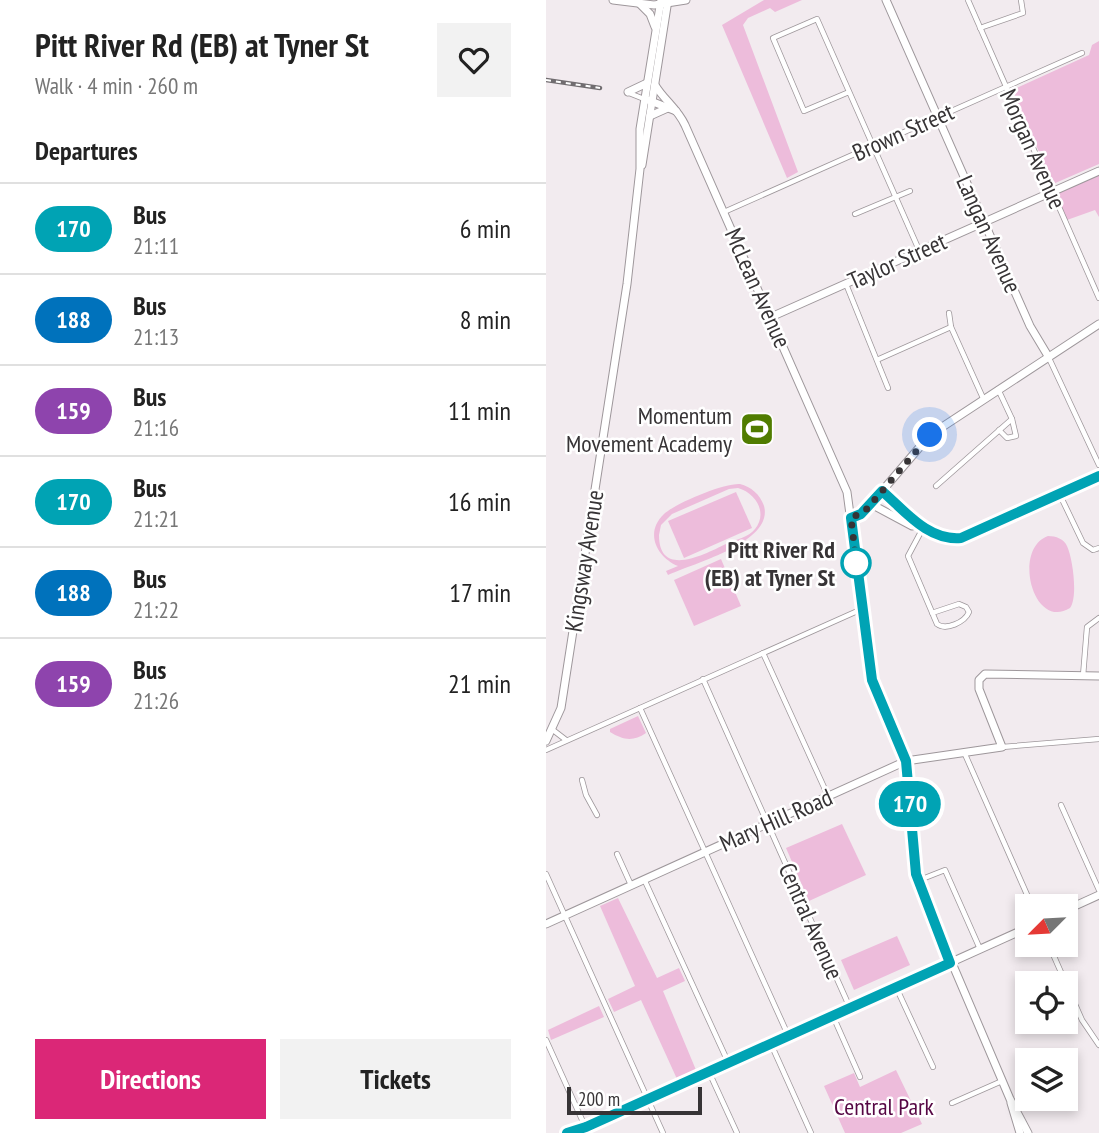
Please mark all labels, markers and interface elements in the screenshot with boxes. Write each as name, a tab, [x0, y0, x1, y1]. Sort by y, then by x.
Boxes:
text: Pitt River Rd (EB) at Tyner St	[35, 23, 369, 66]
button: heart	[437, 23, 511, 97]
text: Walk · 4 min · 260 m	[35, 71, 198, 100]
street label: Morgan Avenue	[993, 84, 1073, 214]
street label: Brown Street	[848, 96, 959, 168]
text: Departures	[35, 134, 138, 167]
street label: Langan Avenue	[949, 170, 1029, 298]
text: Bus	[133, 198, 166, 231]
text: 6 min	[460, 212, 511, 245]
text: 170	[56, 213, 91, 244]
street label: McLean Avenue	[718, 223, 798, 353]
street label: Taylor Street	[843, 225, 951, 296]
text: 21:11	[133, 231, 179, 260]
text: Bus	[133, 289, 166, 322]
text: 8 min	[460, 303, 511, 336]
text: 188	[56, 304, 91, 335]
text: 21:13	[133, 322, 179, 351]
text: Bus	[133, 380, 166, 413]
text: 11 min	[448, 394, 511, 427]
text: 159	[56, 395, 91, 426]
place label: Momentum Movement Academy	[566, 400, 732, 459]
sports icon: Momentum Movement Academy	[738, 410, 776, 448]
text: 21:16	[133, 413, 179, 442]
your location	[912, 417, 947, 452]
text: Bus	[133, 471, 166, 504]
text: 16 min	[448, 485, 511, 518]
text: 170	[56, 486, 91, 517]
street label: Kingsway Avenue	[557, 488, 611, 634]
text: 21:21	[133, 504, 179, 533]
place label: Pitt River Rd (EB) at Tyner St	[705, 534, 835, 593]
marker: Pitt River Rd (EB) at Tyner St	[841, 548, 871, 578]
text: Bus	[133, 562, 166, 595]
text: 17 min	[449, 576, 511, 609]
text: 188	[56, 577, 91, 608]
text: 21:22	[133, 595, 179, 624]
text: Bus	[133, 653, 166, 686]
text: 21 min	[448, 667, 511, 700]
text: 159	[56, 668, 91, 699]
text: 21:26	[133, 686, 179, 715]
street label: Mary Hill Road	[715, 781, 837, 859]
line badge: 170	[870, 781, 950, 827]
text: 170	[893, 788, 927, 819]
street label: Central Avenue	[772, 858, 850, 984]
north arrow	[1015, 894, 1078, 957]
map controls	[1015, 894, 1078, 1111]
button: locate	[1015, 971, 1078, 1034]
button: Directions	[35, 1039, 266, 1119]
button: Tickets	[280, 1039, 511, 1119]
button: layers	[1015, 1048, 1078, 1111]
scale bar	[567, 1084, 702, 1116]
text: 200 m	[578, 1087, 620, 1111]
park label: Central Park	[834, 1091, 935, 1122]

